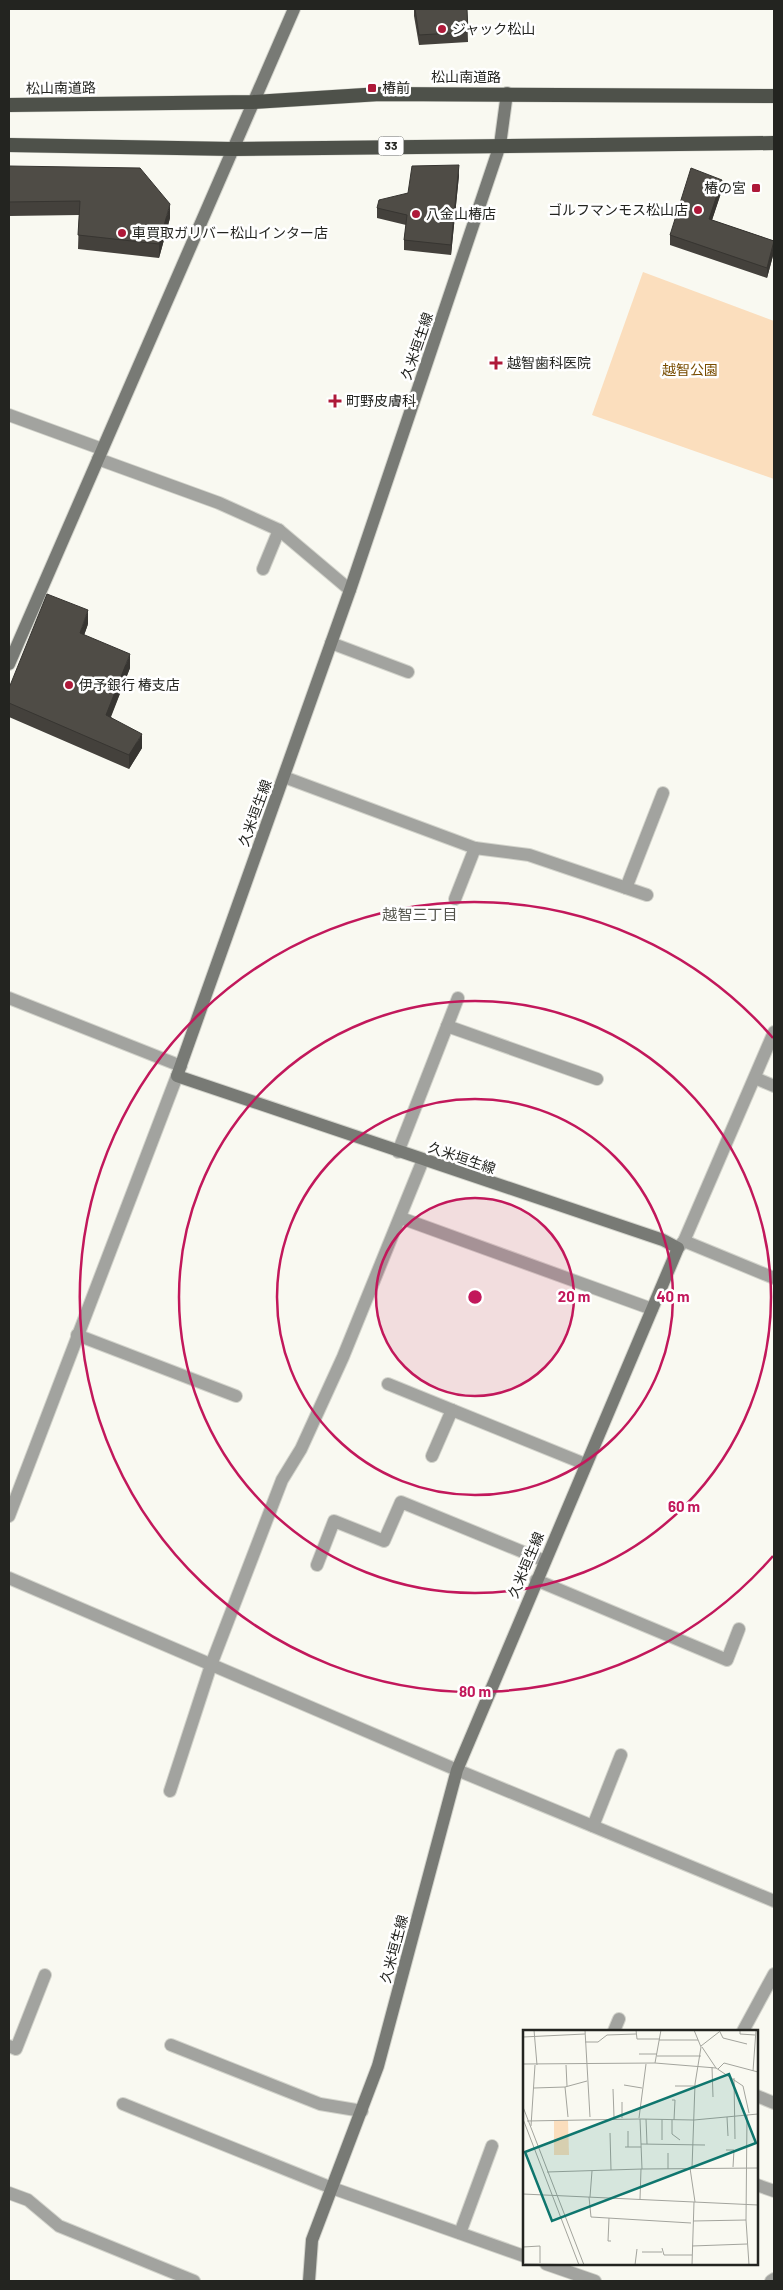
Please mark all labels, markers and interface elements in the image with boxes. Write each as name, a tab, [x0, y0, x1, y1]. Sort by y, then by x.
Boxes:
place label: ジャック松山	[452, 20, 535, 37]
marker: ジャック松山	[436, 23, 448, 35]
street label: 松山南道路	[431, 68, 501, 85]
street label: 松山南道路	[26, 78, 96, 97]
place label: 椿前	[382, 79, 410, 96]
marker: 椿前	[366, 82, 378, 94]
road number: 33	[378, 136, 404, 156]
place label: 椿の宮	[704, 179, 746, 196]
marker: 椿の宮	[750, 182, 762, 194]
place label: ゴルフマンモス松山店	[548, 201, 688, 218]
marker: ゴルフマンモス松山店	[692, 204, 704, 216]
place label: 八金山椿店	[426, 205, 496, 222]
marker: 八金山椿店	[410, 208, 422, 220]
place label: 車買取ガリバー松山インター店	[132, 224, 328, 241]
marker: 車買取ガリバー松山インター店	[116, 227, 128, 239]
street label: 久米垣生線	[397, 310, 436, 382]
place label: 越智歯科医院	[507, 354, 591, 371]
marker: 越智歯科医院	[489, 356, 503, 370]
park label: 越智公園	[662, 361, 718, 378]
place label: 町野皮膚科	[346, 392, 416, 409]
marker: 町野皮膚科	[328, 394, 342, 408]
place label: 伊予銀行 椿支店	[79, 676, 180, 693]
marker: 伊予銀行 椿支店	[63, 679, 75, 691]
street label: 久米垣生線	[235, 777, 274, 849]
district label: 越智三丁目	[381, 905, 458, 923]
street label: 久米垣生線	[426, 1138, 498, 1177]
text: 20 m	[558, 1287, 590, 1305]
text: 40 m	[656, 1287, 690, 1305]
centre of rings	[466, 1288, 484, 1306]
text: 60 m	[668, 1497, 700, 1515]
street label: 久米垣生線	[504, 1529, 547, 1600]
text: 80 m	[459, 1682, 491, 1700]
street label: 久米垣生線	[376, 1913, 411, 1985]
inset map	[523, 2030, 758, 2265]

